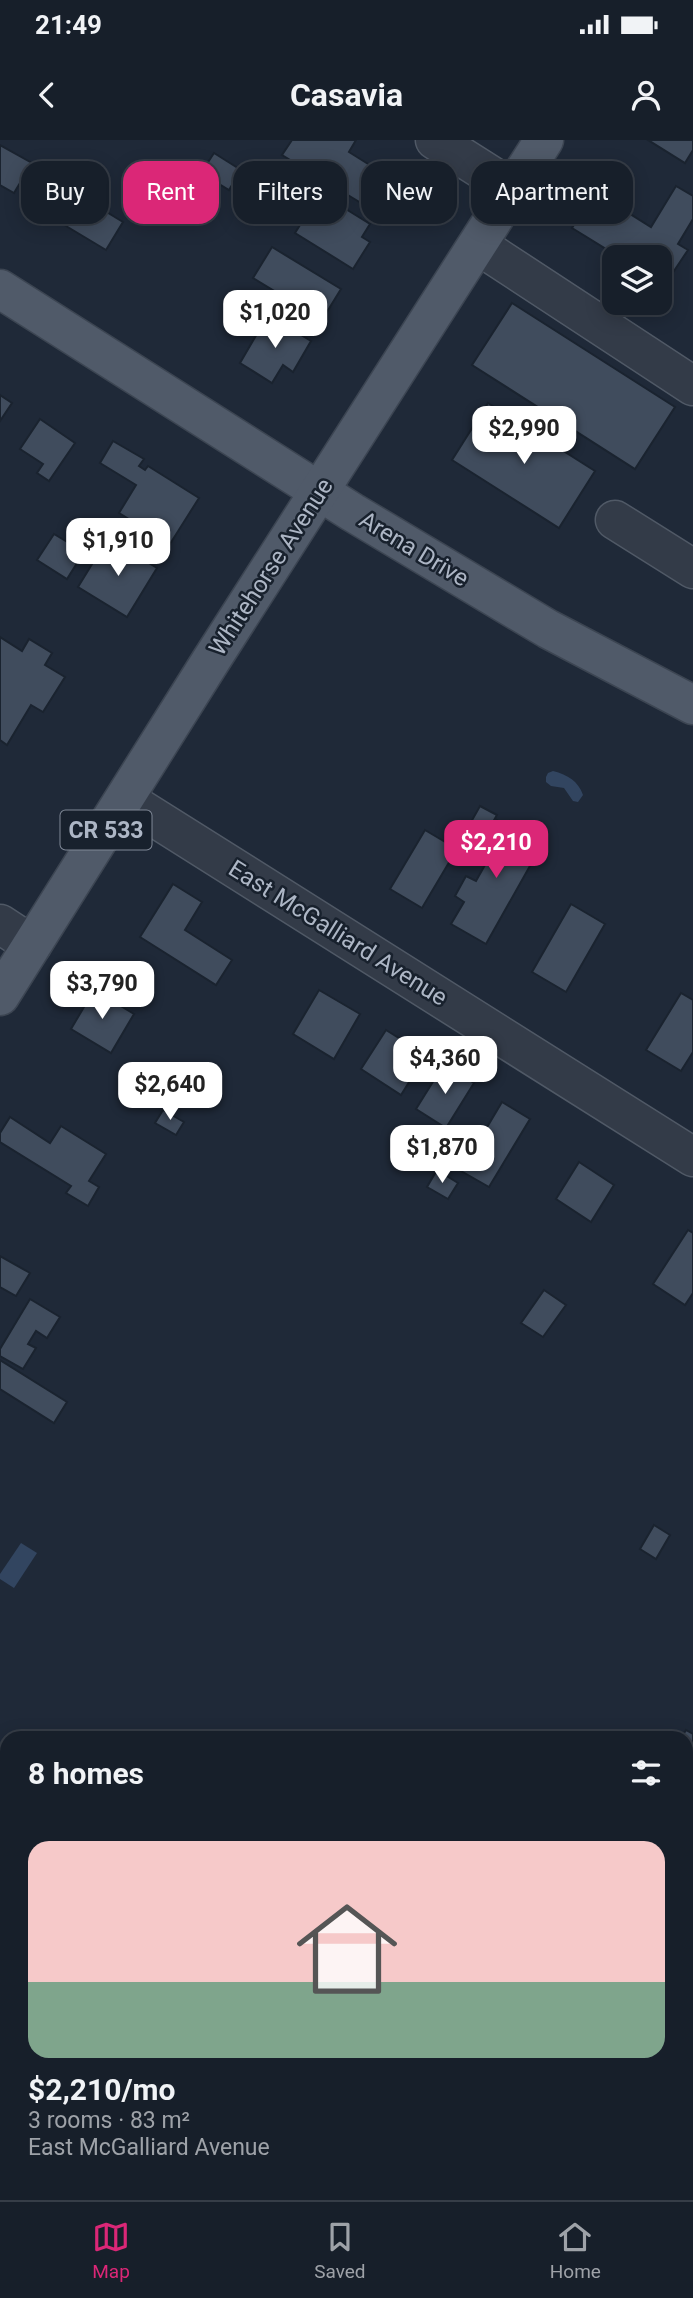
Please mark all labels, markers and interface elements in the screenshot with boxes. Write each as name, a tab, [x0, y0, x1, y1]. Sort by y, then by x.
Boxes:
text: 21:49	[35, 10, 102, 40]
icon: back	[28, 76, 66, 114]
text: Casavia	[290, 76, 403, 114]
icon: person	[627, 76, 665, 114]
chip: Buy	[21, 161, 109, 224]
chip: Rent	[123, 161, 219, 224]
chip: Filters	[233, 161, 347, 224]
chip: New	[361, 161, 457, 224]
chip: Apartment	[471, 161, 633, 224]
map controls	[602, 245, 672, 315]
button: layers	[602, 245, 672, 315]
pin: $1,020	[218, 290, 332, 350]
text: $1,020	[239, 299, 311, 326]
pin: $2,990	[467, 406, 581, 466]
text: $2,990	[488, 415, 560, 442]
street label: Whitehorse Avenue	[203, 473, 339, 661]
street label: Arena Drive	[354, 505, 474, 593]
pin: $1,910	[61, 518, 175, 578]
text: $1,910	[82, 527, 154, 554]
road number: CR 533	[60, 810, 152, 850]
pin: $2,210	[439, 820, 553, 880]
text: $2,210	[460, 829, 532, 856]
street label: East McGalliard Avenue	[224, 854, 452, 1012]
pin: $3,790	[45, 962, 159, 1021]
text: $3,790	[66, 970, 138, 997]
pin: $4,360	[388, 1037, 502, 1096]
text: $4,360	[409, 1045, 481, 1072]
pin: $2,640	[113, 1062, 227, 1122]
text: $2,640	[134, 1071, 206, 1098]
pin: $1,870	[385, 1126, 499, 1185]
text: $1,870	[406, 1134, 478, 1161]
icon: filters	[627, 1754, 665, 1792]
text: 8 homes	[28, 1756, 144, 1791]
icon: home	[284, 1886, 410, 2012]
text: $2,210/mo	[28, 2072, 176, 2107]
text: 3 rooms · 83 m²	[28, 2107, 190, 2134]
text: East McGalliard Avenue	[28, 2134, 270, 2161]
tab: Map	[92, 2218, 130, 2283]
tab: Saved	[314, 2218, 366, 2283]
tab: Home	[550, 2218, 601, 2283]

